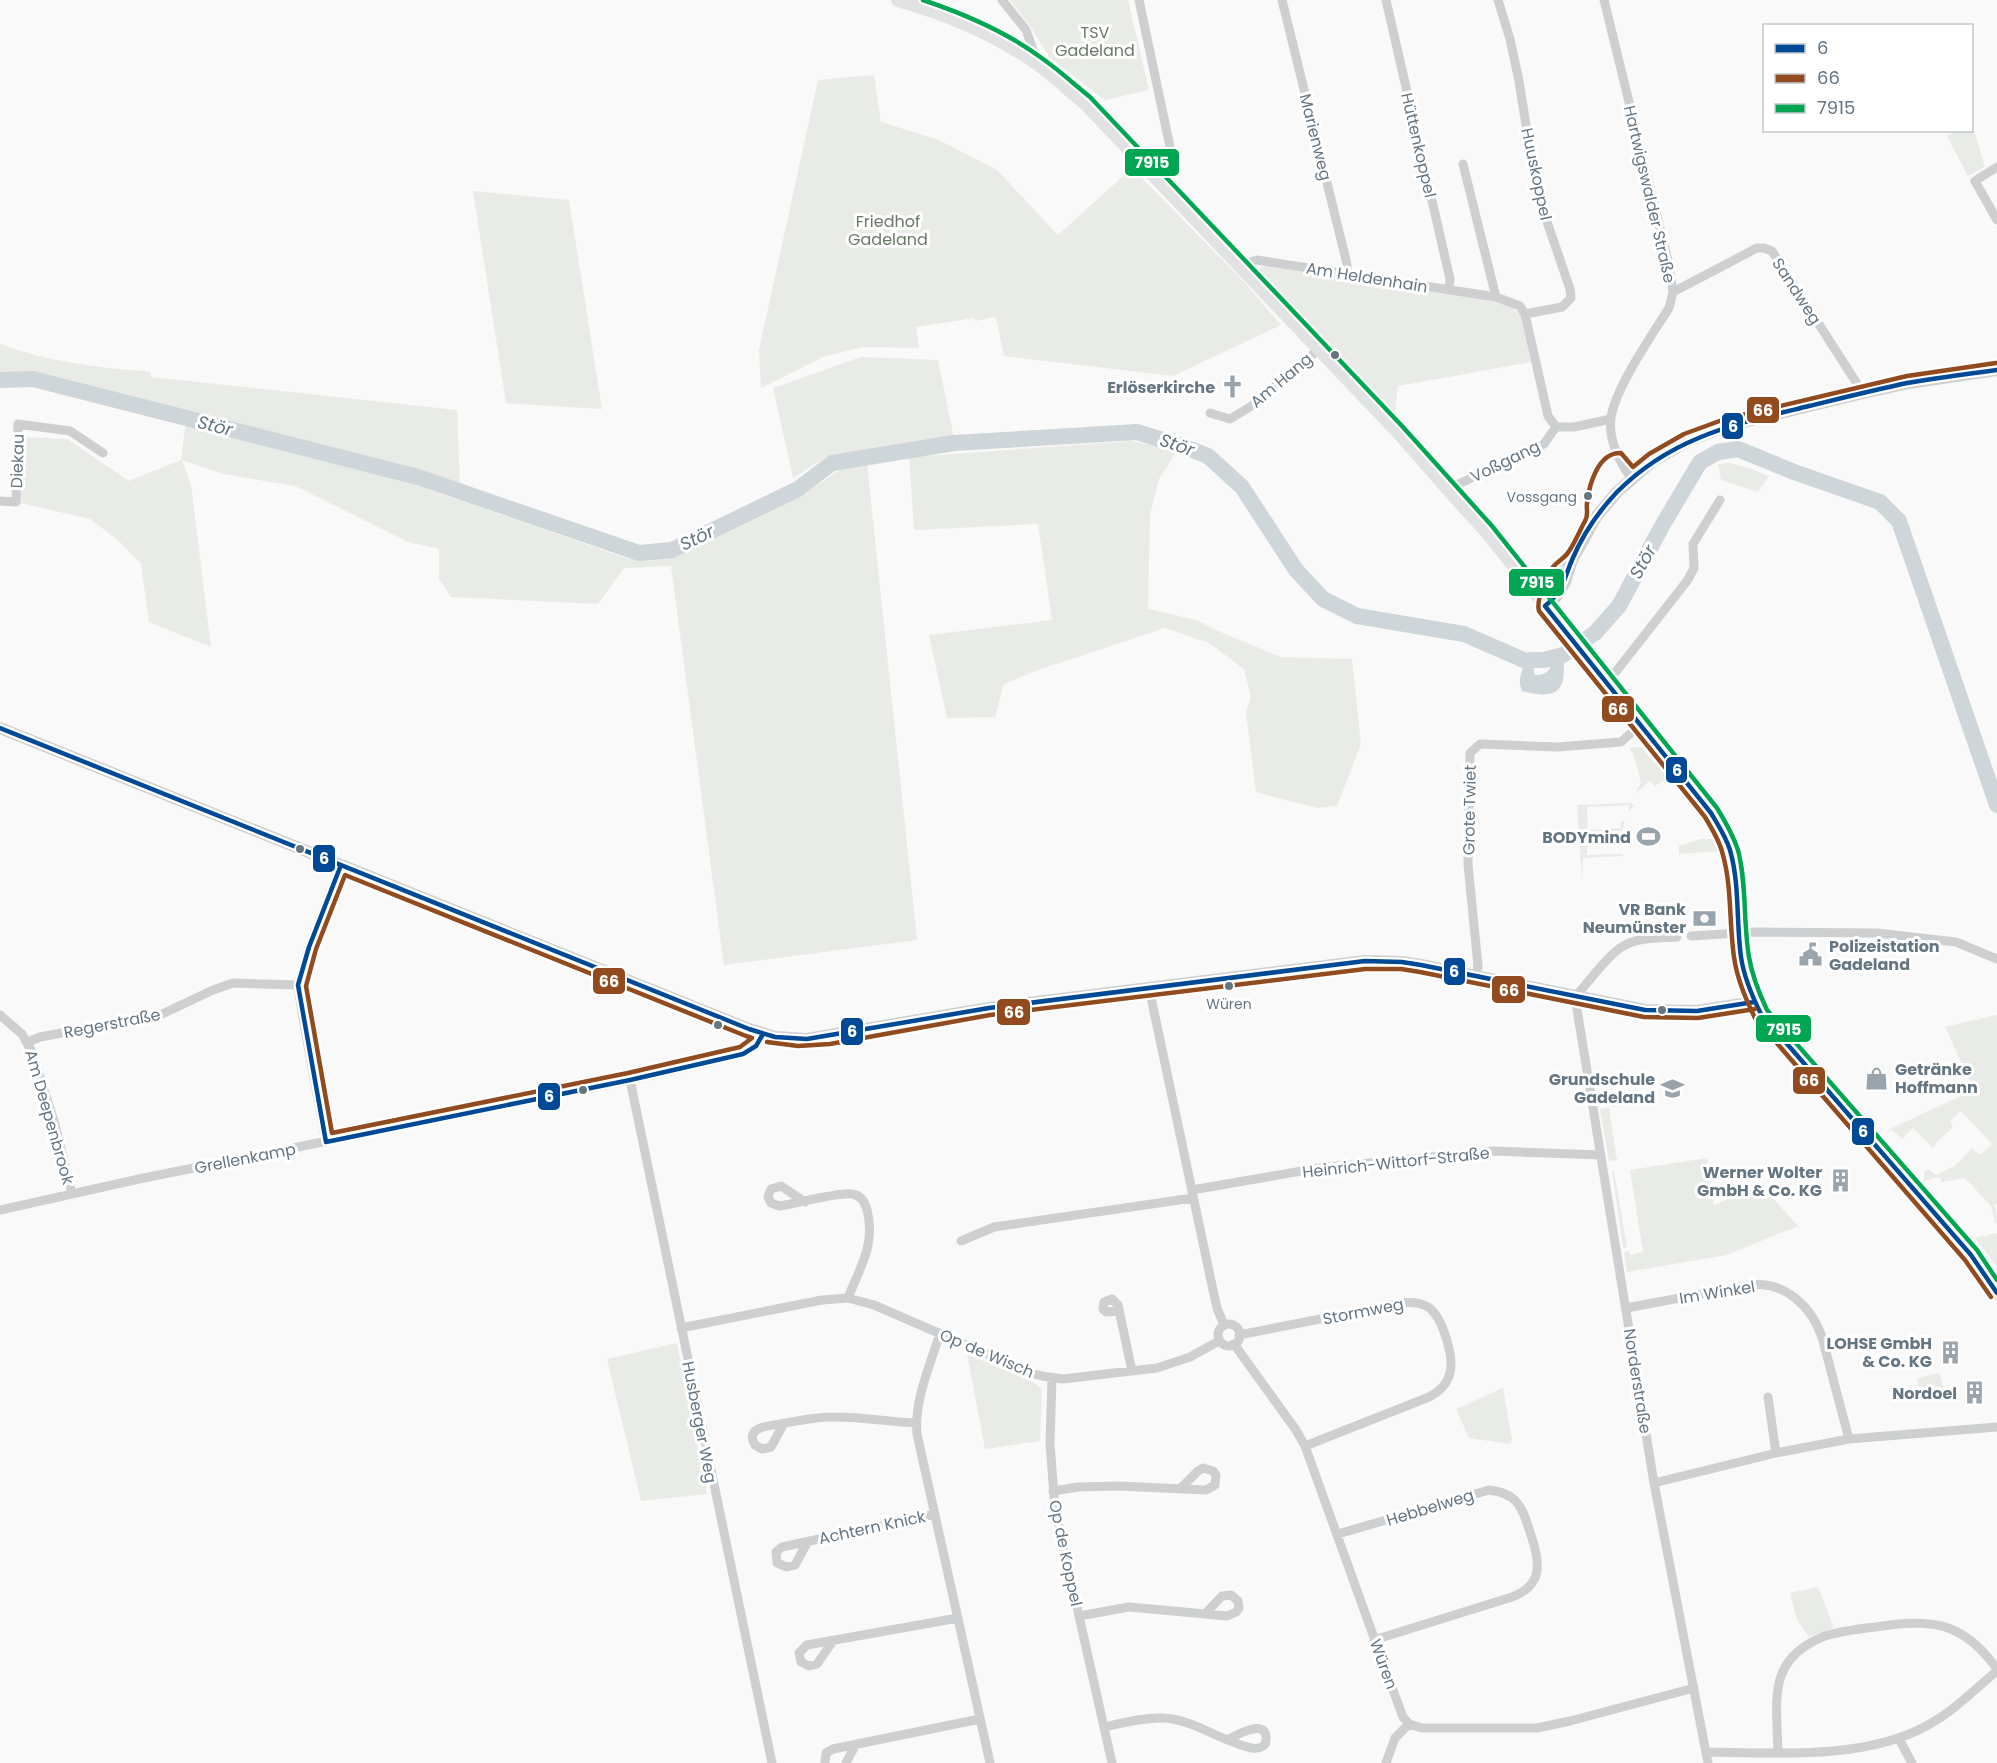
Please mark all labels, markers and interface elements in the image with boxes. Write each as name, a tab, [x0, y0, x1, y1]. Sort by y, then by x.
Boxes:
park label: TSV Gadeland	[1055, 21, 1135, 62]
legend	[1763, 24, 1973, 132]
text: 6	[1817, 35, 1828, 60]
text: 66	[1817, 65, 1840, 90]
street label: Hüttenkoppel	[1395, 90, 1442, 200]
street label: Marienweg	[1294, 91, 1337, 183]
text: 7915	[1817, 95, 1855, 120]
street label: Hartwigswalder Straße	[1618, 103, 1681, 285]
street label: Huuskoppel	[1516, 126, 1558, 222]
line badge: 7915	[1124, 148, 1180, 177]
text: 7915	[1135, 151, 1169, 174]
park label: Friedhof Gadeland	[848, 210, 928, 251]
street label: Sandweg	[1766, 254, 1827, 329]
street label: Am Heldenhain	[1305, 257, 1429, 298]
street label: Am Hang	[1245, 348, 1317, 413]
unlabelled marker	[1329, 349, 1341, 361]
church icon: Erlöserkirche	[1220, 374, 1246, 400]
place label: Erlöserkirche	[1107, 376, 1215, 399]
line badge: 66	[1746, 396, 1780, 424]
text: 66	[1753, 399, 1773, 422]
water label: Stör	[195, 409, 236, 442]
line badge: 6	[1721, 412, 1744, 440]
text: 6	[1728, 415, 1738, 438]
water label: Stör	[1156, 427, 1199, 463]
street label: Diekau	[5, 433, 30, 489]
street label: Voßgang	[1467, 435, 1544, 488]
place label: Vossgang	[1507, 487, 1577, 507]
marker: Vossgang	[1582, 490, 1594, 502]
water label: Stör	[675, 518, 719, 557]
water label: Stör	[1623, 539, 1663, 583]
line badge: 7915	[1508, 568, 1565, 597]
text: 7915	[1520, 571, 1554, 594]
line badge: 66	[1601, 695, 1635, 723]
text: 66	[1608, 698, 1628, 721]
line badge: 6	[1665, 756, 1688, 784]
text: 6	[1672, 759, 1682, 782]
street label: Grote Twiet	[1457, 765, 1482, 855]
sports icon: BODYmind	[1636, 824, 1662, 850]
place label: BODYmind	[1542, 826, 1631, 849]
unlabelled marker	[294, 843, 306, 855]
line badge: 6	[312, 844, 336, 873]
text: 6	[319, 847, 329, 870]
place label: VR Bank Neumünster	[1583, 898, 1686, 939]
bank icon: VR Bank Neumünster	[1691, 905, 1717, 931]
place label: Polizeistation Gadeland	[1829, 935, 1940, 976]
public building icon: Polizeistation Gadeland	[1798, 942, 1824, 968]
line badge: 6	[1443, 957, 1466, 986]
text: 6	[1449, 960, 1459, 983]
line badge: 66	[592, 967, 626, 995]
text: 66	[599, 970, 619, 993]
line badge: 66	[1491, 975, 1526, 1004]
text: 66	[1499, 979, 1519, 1002]
marker: Würen	[1223, 980, 1235, 992]
place label: Würen	[1206, 994, 1252, 1014]
line badge: 66	[996, 998, 1031, 1026]
text: 66	[1004, 1001, 1024, 1024]
street label: Regerstraße	[62, 1003, 163, 1044]
unlabelled marker	[1656, 1004, 1668, 1016]
line badge: 7915	[1755, 1014, 1812, 1043]
line badge: 6	[840, 1017, 864, 1046]
text: 7915	[1767, 1018, 1801, 1041]
unlabelled marker	[712, 1019, 724, 1031]
text: 6	[847, 1020, 857, 1043]
street label: Am Deepenbrook	[19, 1047, 80, 1188]
place label: Getränke Hoffmann	[1895, 1058, 1978, 1099]
shop icon: Getränke Hoffmann	[1864, 1065, 1890, 1091]
line badge: 66	[1792, 1066, 1826, 1095]
place label: Grundschule Gadeland	[1549, 1068, 1655, 1109]
text: 66	[1799, 1069, 1819, 1092]
school or university icon: Grundschule Gadeland	[1660, 1075, 1686, 1101]
line badge: 6	[537, 1082, 561, 1111]
unlabelled marker	[577, 1084, 589, 1096]
text: 6	[544, 1085, 554, 1108]
line badge: 6	[1851, 1117, 1875, 1146]
text: 6	[1858, 1120, 1868, 1143]
street label: Grellenkamp	[192, 1137, 298, 1180]
street label: Heinrich-Wittorf-Straße	[1301, 1141, 1491, 1184]
place label: Werner Wolter GmbH & Co. KG	[1697, 1161, 1822, 1202]
building icon: Werner Wolter GmbH & Co. KG	[1827, 1168, 1853, 1194]
street label: Im Winkel	[1677, 1275, 1757, 1310]
street label: Stormweg	[1321, 1292, 1405, 1331]
street label: Op de Wisch	[936, 1323, 1038, 1384]
street label: Norderstraße	[1618, 1327, 1657, 1435]
place label: LOHSE GmbH & Co. KG	[1827, 1332, 1932, 1373]
building icon: LOHSE GmbH & Co. KG	[1937, 1339, 1963, 1365]
street label: Husberger Weg	[676, 1359, 723, 1485]
building icon: Nordoel	[1962, 1380, 1988, 1406]
place label: Nordoel	[1892, 1382, 1957, 1405]
street label: Hebbelweg	[1384, 1483, 1477, 1532]
street label: Op de Koppel	[1043, 1498, 1088, 1608]
street label: Achtern Knick	[817, 1505, 928, 1550]
street label: Würen	[1364, 1636, 1403, 1693]

